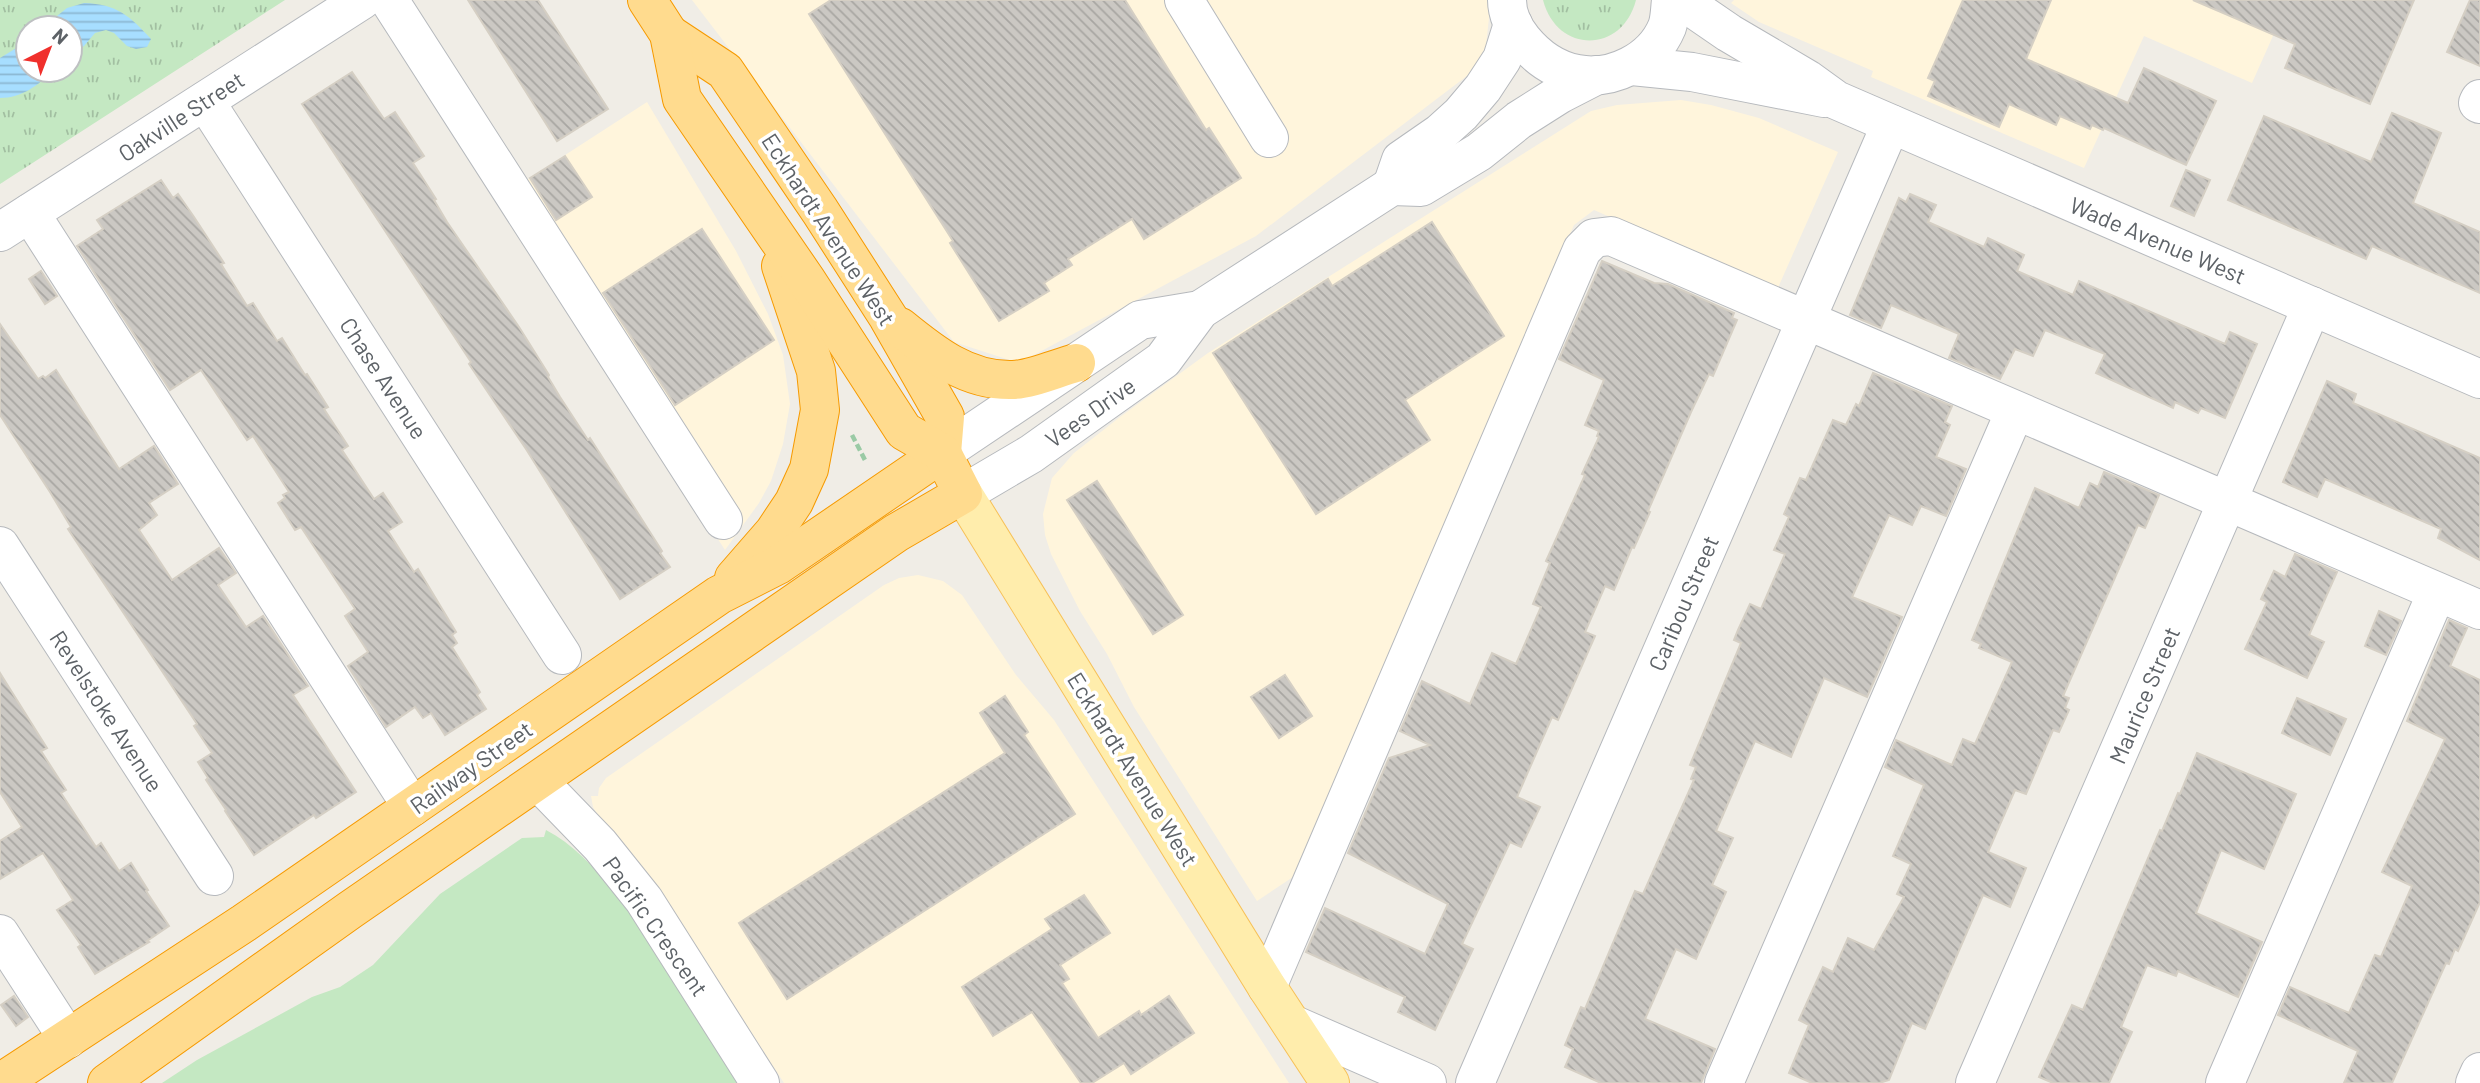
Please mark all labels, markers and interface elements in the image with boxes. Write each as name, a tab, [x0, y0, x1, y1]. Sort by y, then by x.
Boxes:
north arrow	[14, 14, 84, 84]
text: N	[48, 23, 73, 49]
street label: Oakville Street	[113, 65, 249, 167]
street label: Eckhardt Avenue West	[756, 128, 902, 330]
street label: Wade Avenue West	[2066, 190, 2250, 290]
street label: Chase Avenue	[334, 312, 434, 444]
street label: Vees Drive	[1040, 371, 1140, 453]
street label: Caribou Street	[1642, 531, 1724, 675]
street label: Maurice Street	[2103, 622, 2185, 768]
street label: Revelstoke Avenue	[44, 625, 170, 797]
street label: Eckhardt Avenue West	[1062, 667, 1204, 871]
street label: Railway Street	[404, 715, 538, 819]
street label: Pacific Crescent	[597, 851, 715, 1001]

